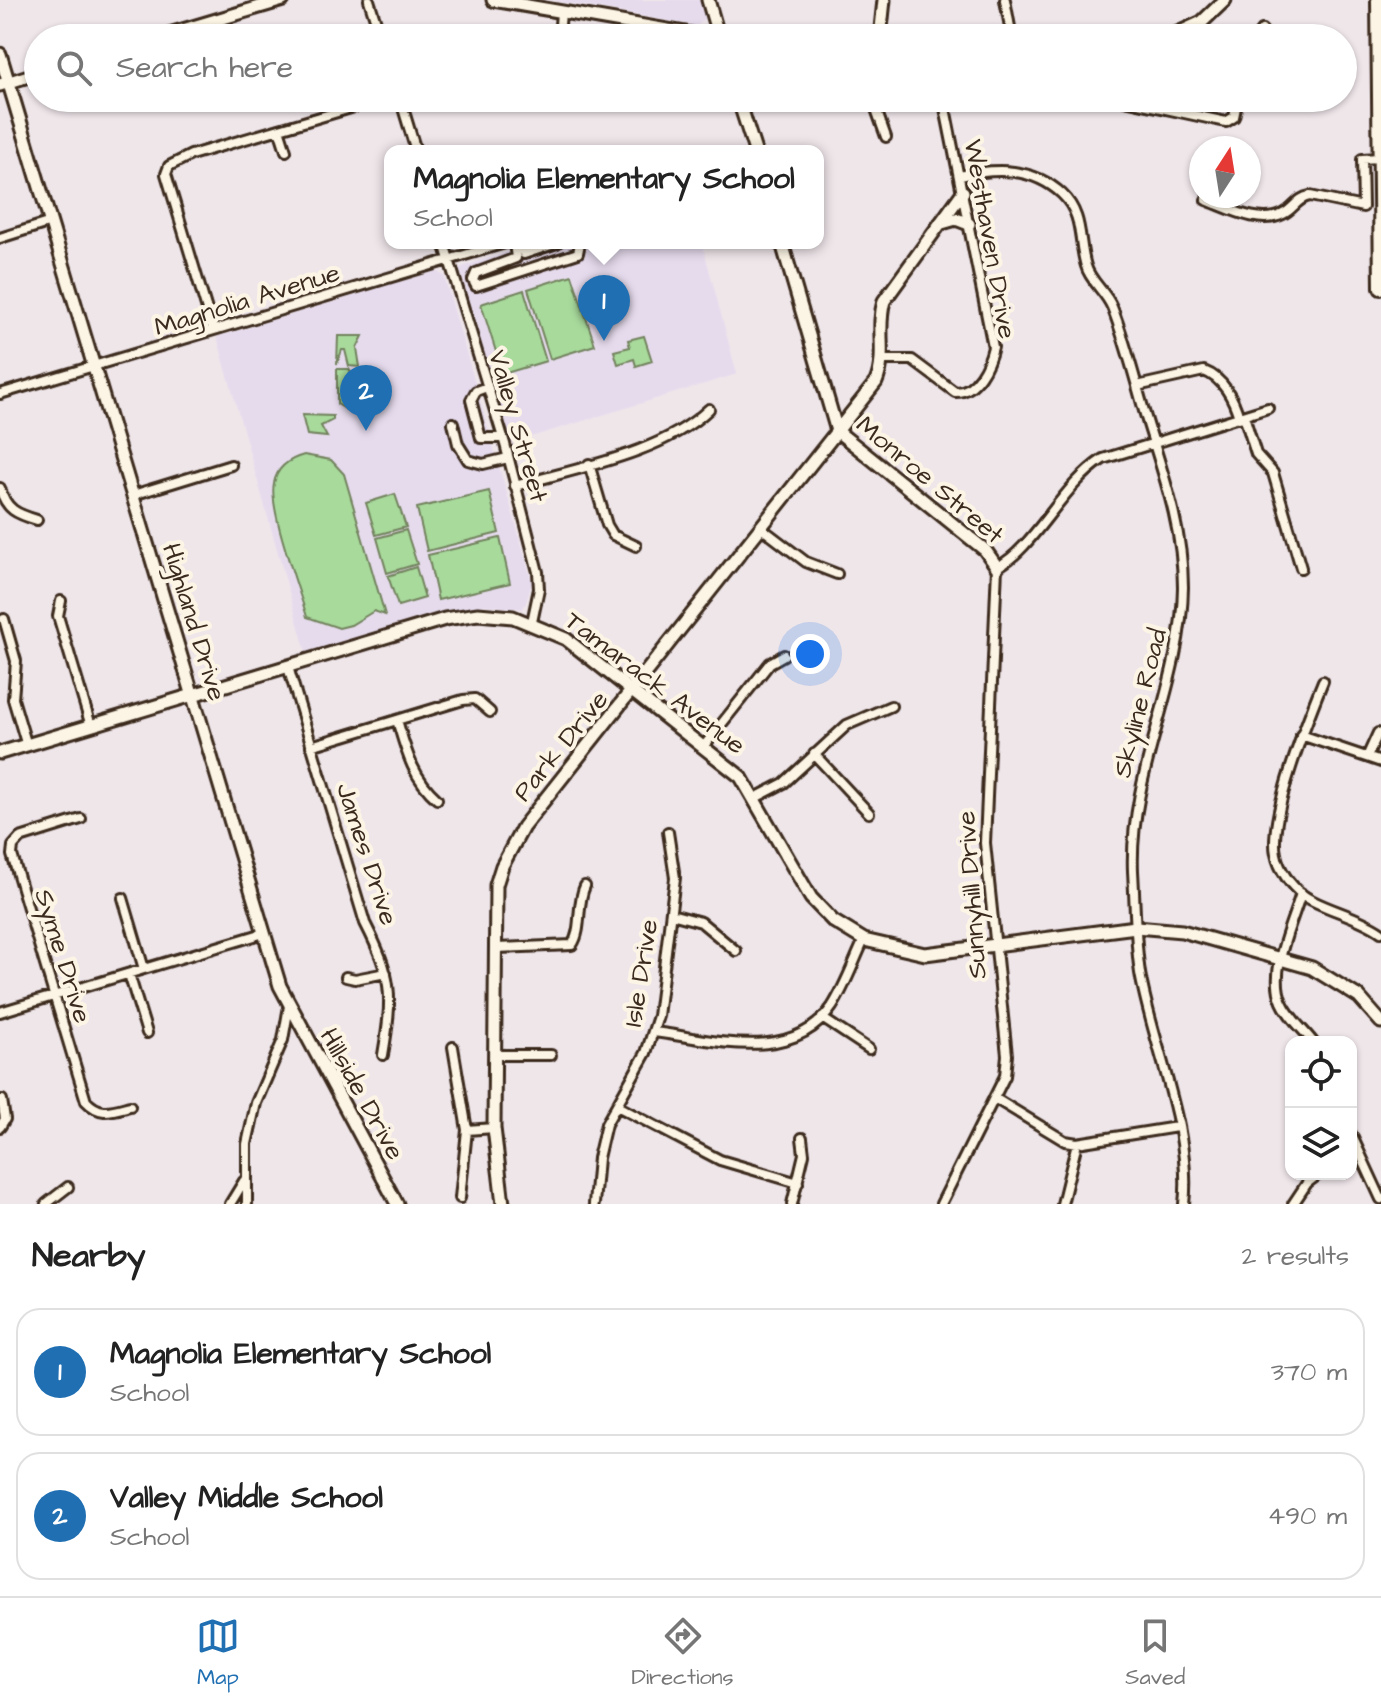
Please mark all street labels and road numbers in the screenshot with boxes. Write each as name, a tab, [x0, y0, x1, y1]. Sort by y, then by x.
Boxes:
street label: Westhaven Drive	[955, 136, 1025, 342]
street label: Magnolia Avenue	[150, 255, 345, 347]
street label: Valley Street	[477, 346, 557, 507]
street label: Monroe Street	[848, 407, 1012, 553]
street label: Highland Drive	[151, 539, 235, 706]
street label: Tamarack Avenue	[557, 603, 753, 763]
street label: Skyline Road	[1104, 625, 1178, 782]
street label: Park Drive	[505, 683, 617, 809]
street label: James Drive	[327, 778, 407, 930]
street label: Sunnyhill Drive	[948, 810, 998, 980]
street label: Syme Drive	[24, 885, 100, 1028]
street label: Isle Drive	[615, 917, 667, 1029]
street label: Hillside Drive	[311, 1022, 413, 1166]

